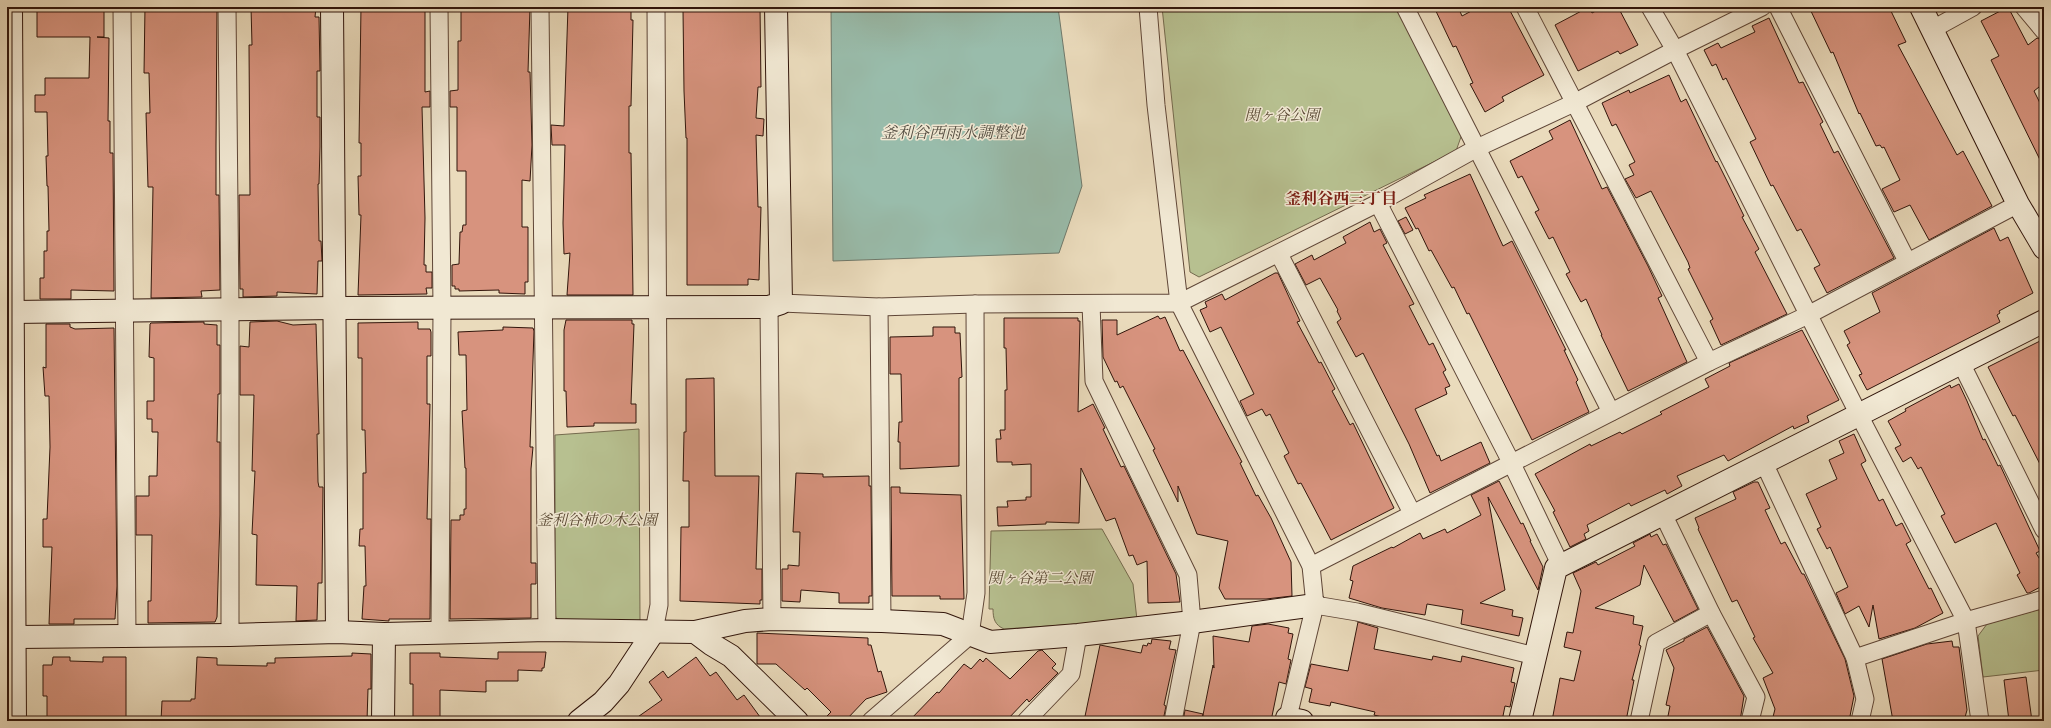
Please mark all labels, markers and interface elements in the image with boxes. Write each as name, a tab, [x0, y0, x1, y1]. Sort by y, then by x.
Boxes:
park label: 関ヶ谷公園	[1244, 106, 1322, 124]
water label: 釜利谷西雨水調整池	[881, 123, 1027, 142]
district label: 釜利谷西三丁目	[1285, 189, 1397, 208]
park label: 釜利谷柿の木公園	[537, 511, 660, 529]
park label: 関ヶ谷第二公園	[987, 569, 1095, 587]

